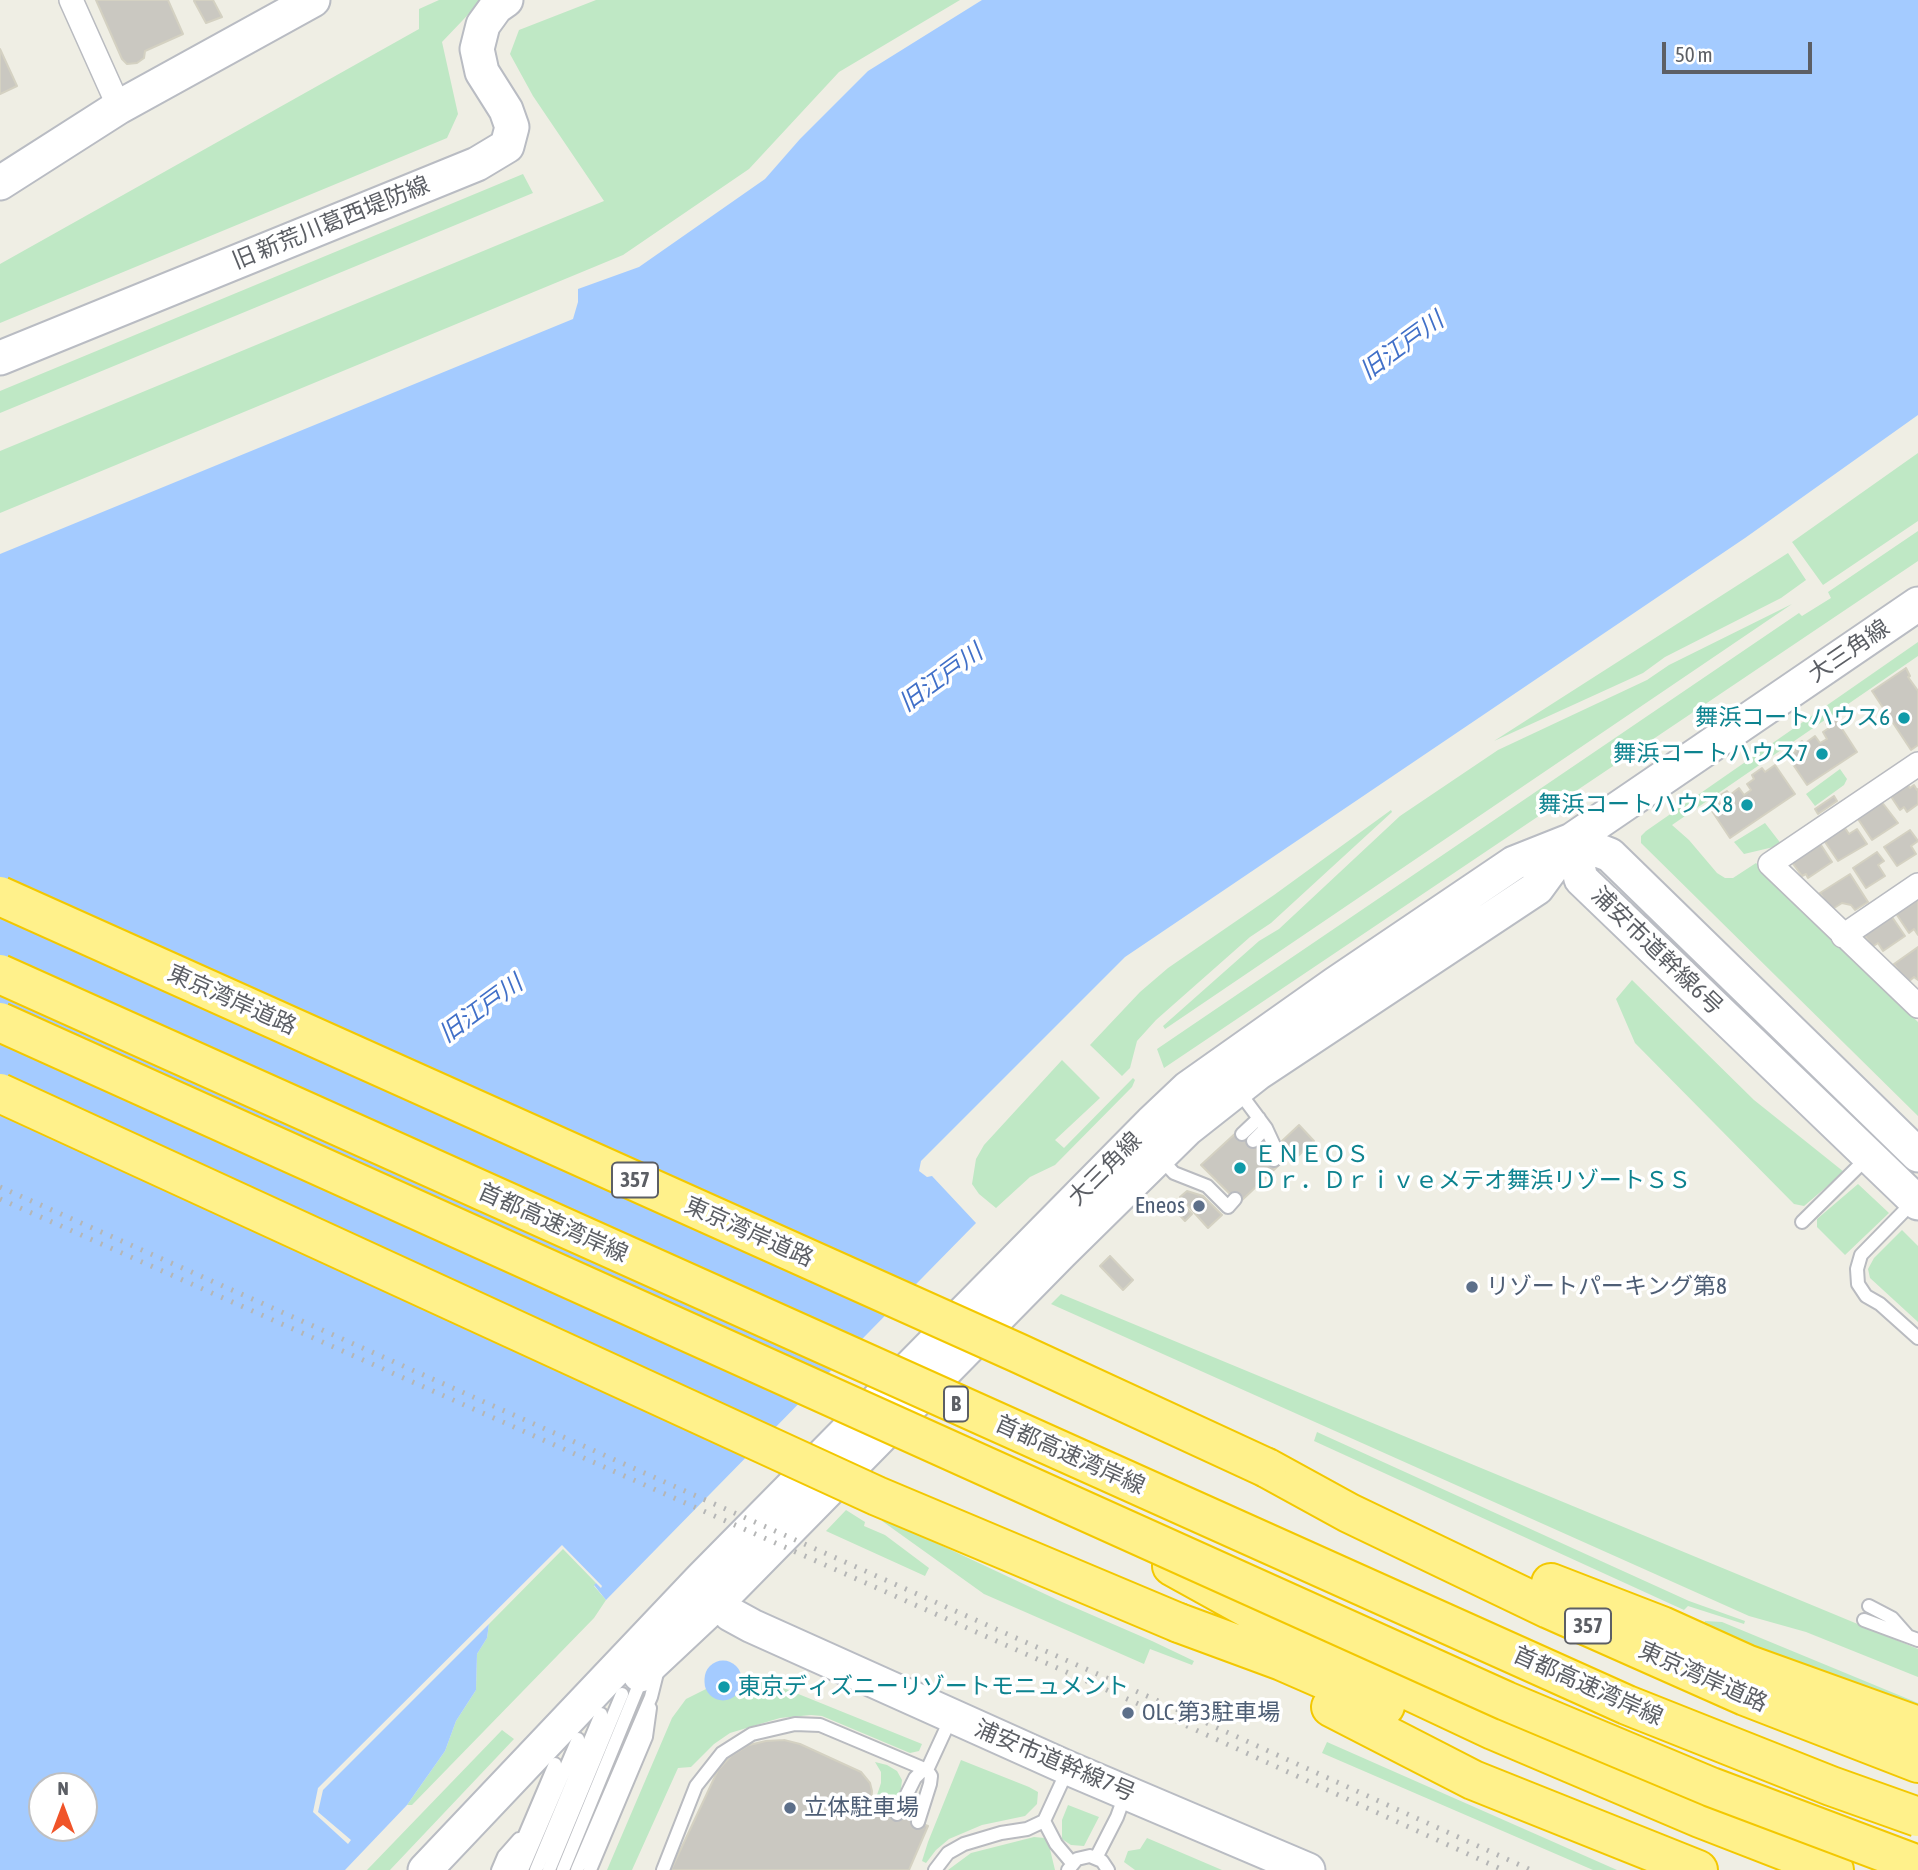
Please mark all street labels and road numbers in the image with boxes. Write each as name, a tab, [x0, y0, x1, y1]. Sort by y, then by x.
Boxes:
street label: 旧 新荒川葛西堤防線	[228, 171, 434, 275]
street label: 大三角線	[1803, 614, 1895, 688]
street label: 浦安市道幹線6号	[1586, 881, 1728, 1021]
street label: 東京湾岸道路	[163, 959, 301, 1041]
street label: 大三角線	[1063, 1127, 1147, 1211]
road number: 357	[612, 1162, 658, 1198]
street label: 首都高速湾岸線	[474, 1178, 632, 1268]
street label: 東京湾岸道路	[680, 1191, 818, 1273]
road number: B	[944, 1386, 968, 1422]
street label: 首都高速湾岸線	[991, 1410, 1149, 1500]
road number: 357	[1565, 1608, 1611, 1644]
street label: 東京湾岸道路	[1634, 1636, 1772, 1718]
street label: 首都高速湾岸線	[1509, 1641, 1667, 1731]
street label: 浦安市道幹線7号	[971, 1715, 1139, 1807]

